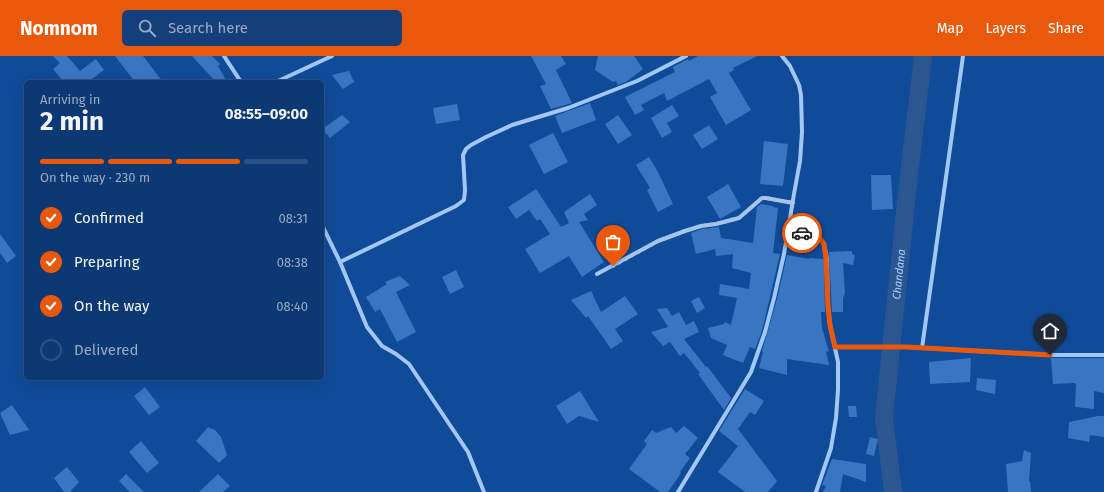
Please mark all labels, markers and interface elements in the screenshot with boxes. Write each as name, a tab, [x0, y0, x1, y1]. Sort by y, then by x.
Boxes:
search box	[122, 10, 402, 46]
text: Nomnom	[20, 17, 98, 40]
icon: search	[136, 17, 158, 39]
text: Search here	[168, 19, 248, 37]
text: Map	[937, 20, 963, 37]
text: Layers	[985, 20, 1026, 37]
text: Share	[1048, 20, 1084, 37]
text: Arriving in	[40, 92, 100, 107]
text: 08:55–09:00	[225, 105, 308, 123]
text: 2 min	[40, 106, 104, 137]
text: On the way · 230 m	[40, 170, 150, 185]
icon: check	[40, 207, 62, 229]
text: Confirmed	[74, 209, 144, 227]
text: 08:31	[279, 211, 308, 226]
courier	[782, 213, 822, 253]
icon: car	[791, 222, 813, 244]
pin	[596, 225, 630, 266]
icon: bag	[602, 231, 624, 253]
water label: Chandana	[890, 249, 908, 300]
icon: check	[40, 251, 62, 273]
text: Preparing	[74, 253, 139, 271]
text: 08:38	[277, 255, 308, 270]
icon: check	[40, 295, 62, 317]
text: On the way	[74, 297, 149, 315]
text: 08:40	[276, 299, 308, 314]
pin	[1033, 314, 1067, 355]
icon: home	[1039, 320, 1061, 342]
text: Delivered	[74, 341, 138, 359]

